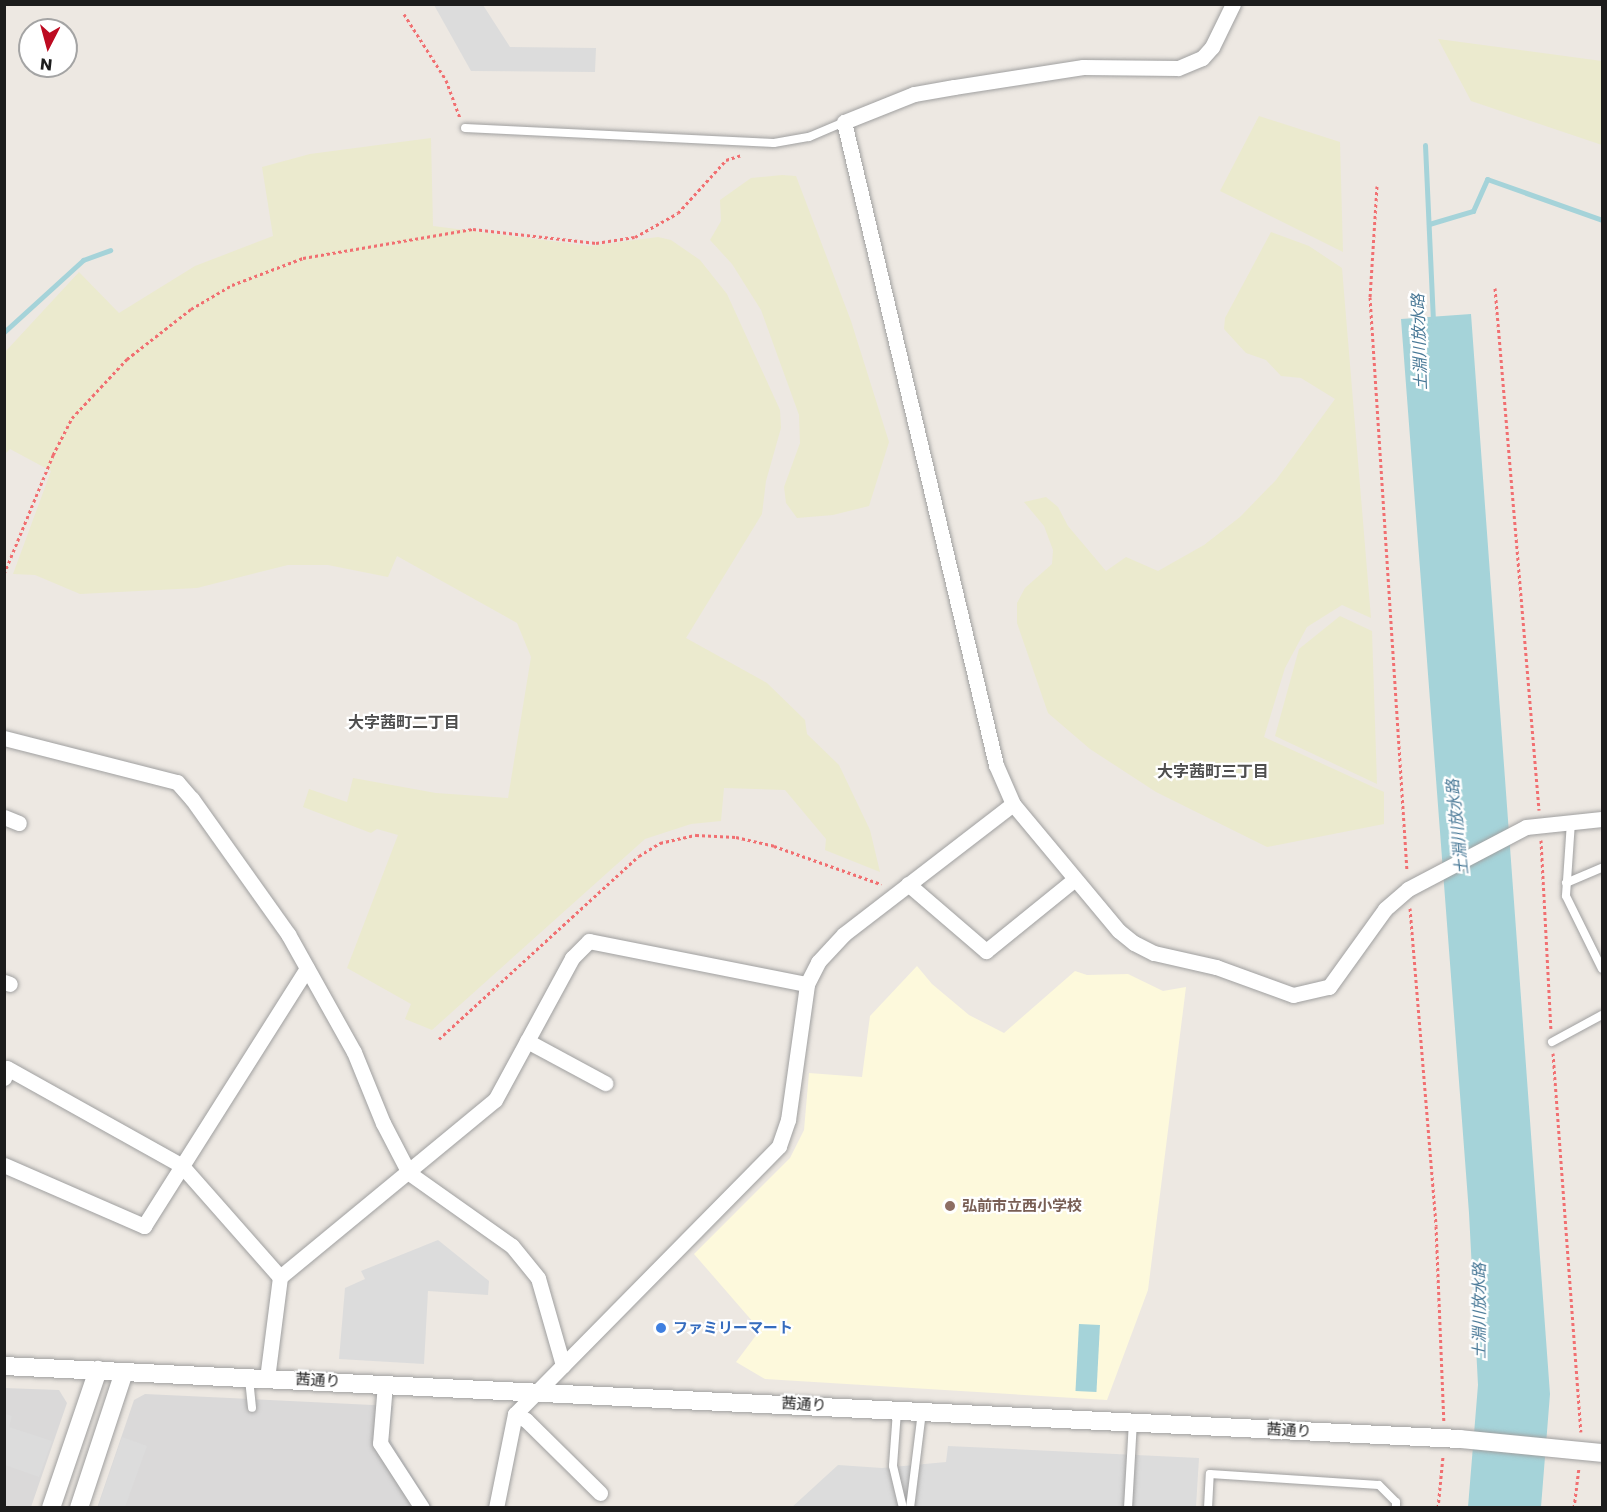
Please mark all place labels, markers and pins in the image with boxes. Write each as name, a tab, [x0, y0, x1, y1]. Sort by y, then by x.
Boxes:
place label: 弘前市立西小学校	[962, 1197, 1082, 1215]
marker: 弘前市立西小学校	[943, 1199, 957, 1213]
place label: ファミリーマート	[673, 1319, 793, 1337]
marker: ファミリーマート	[654, 1321, 668, 1335]

